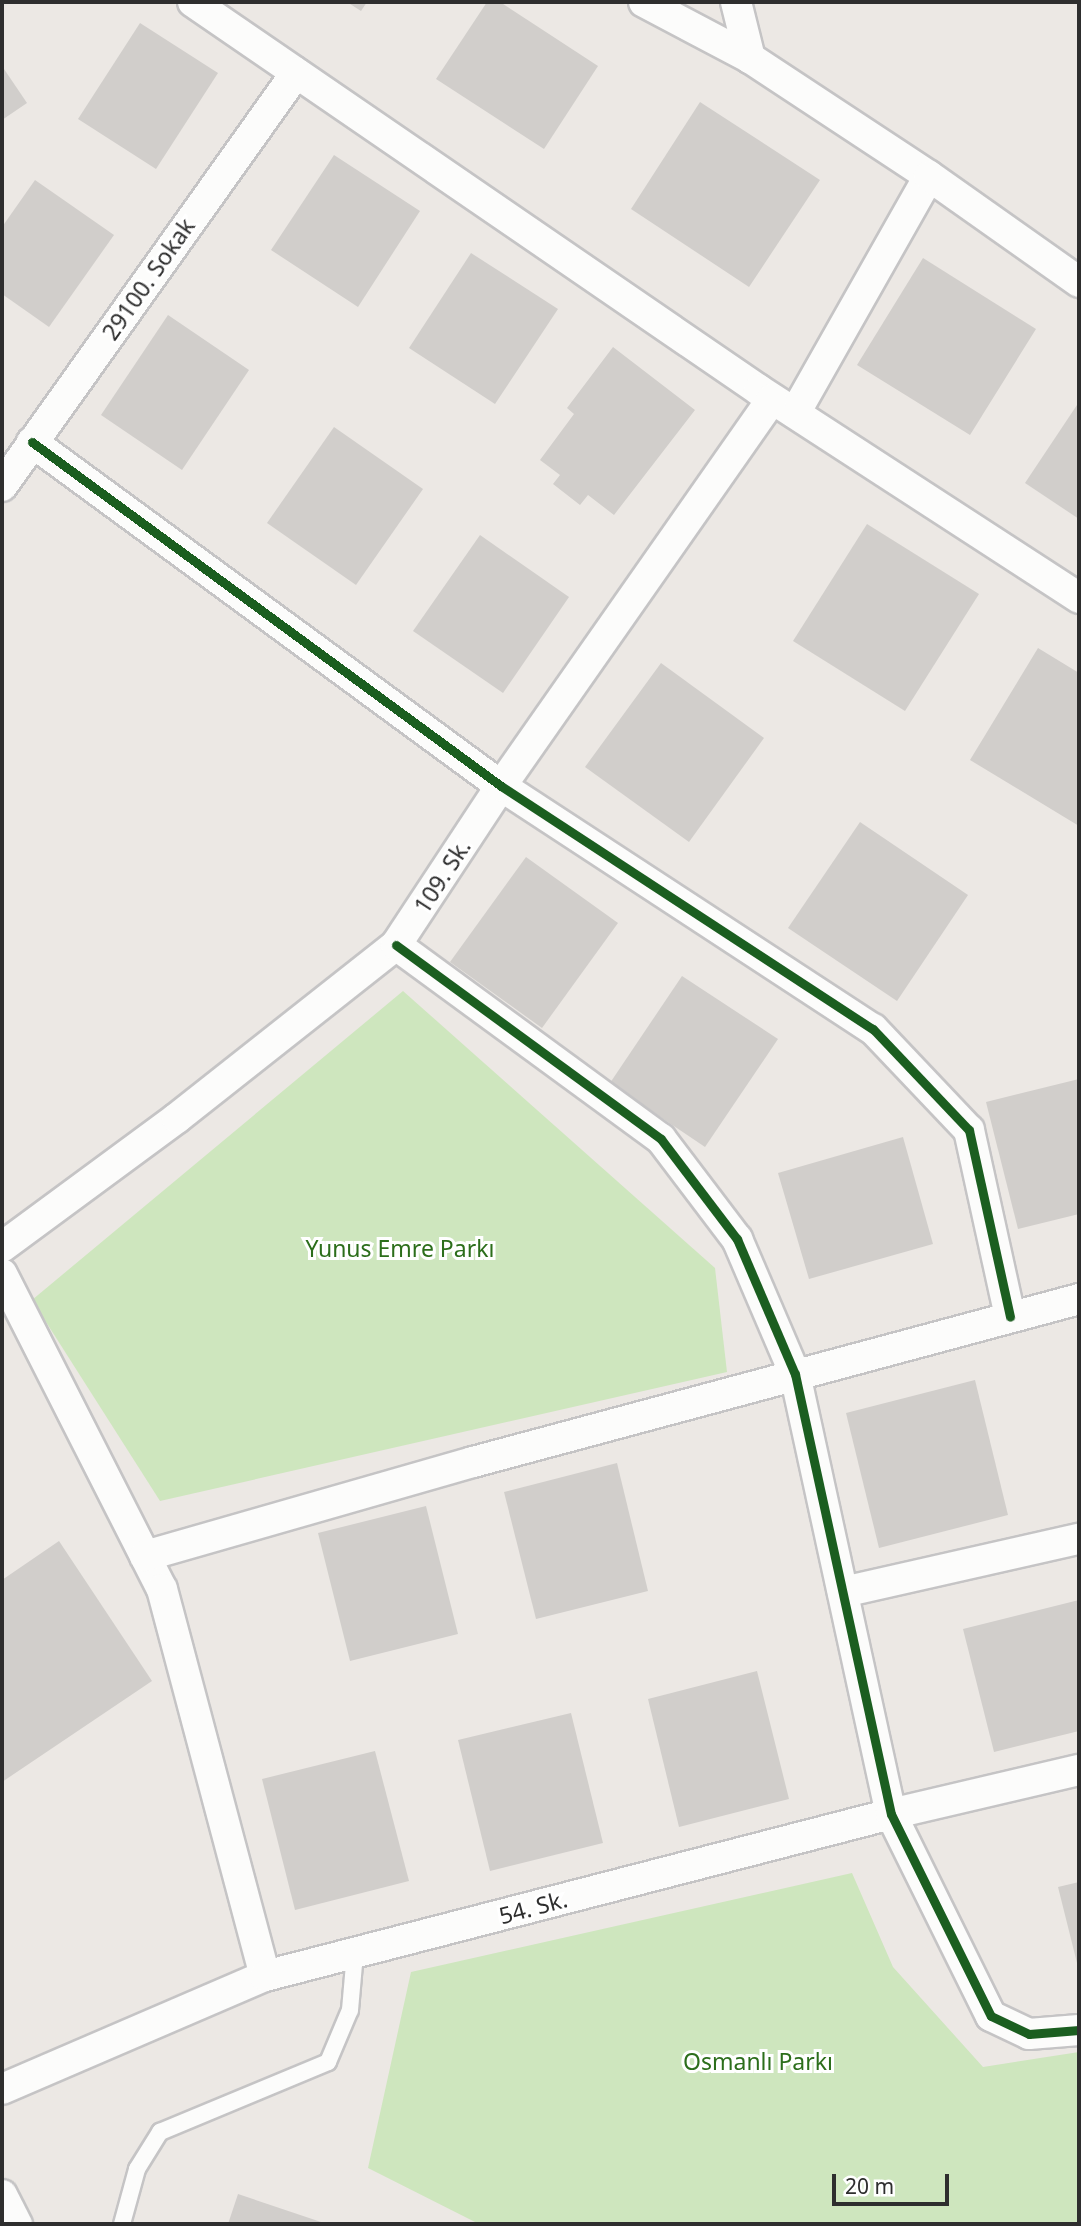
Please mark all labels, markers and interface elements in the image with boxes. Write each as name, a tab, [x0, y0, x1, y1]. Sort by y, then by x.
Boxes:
street label: 29100. Sokak	[96, 213, 200, 345]
street label: 109. Sk.	[408, 834, 476, 918]
park label: Yunus Emre Parkı	[306, 1234, 494, 1262]
street label: 54. Sk.	[496, 1885, 570, 1929]
park label: Osmanlı Parkı	[683, 2047, 833, 2075]
scale bar	[836, 2160, 953, 2204]
text: 20 m	[845, 2172, 894, 2200]

